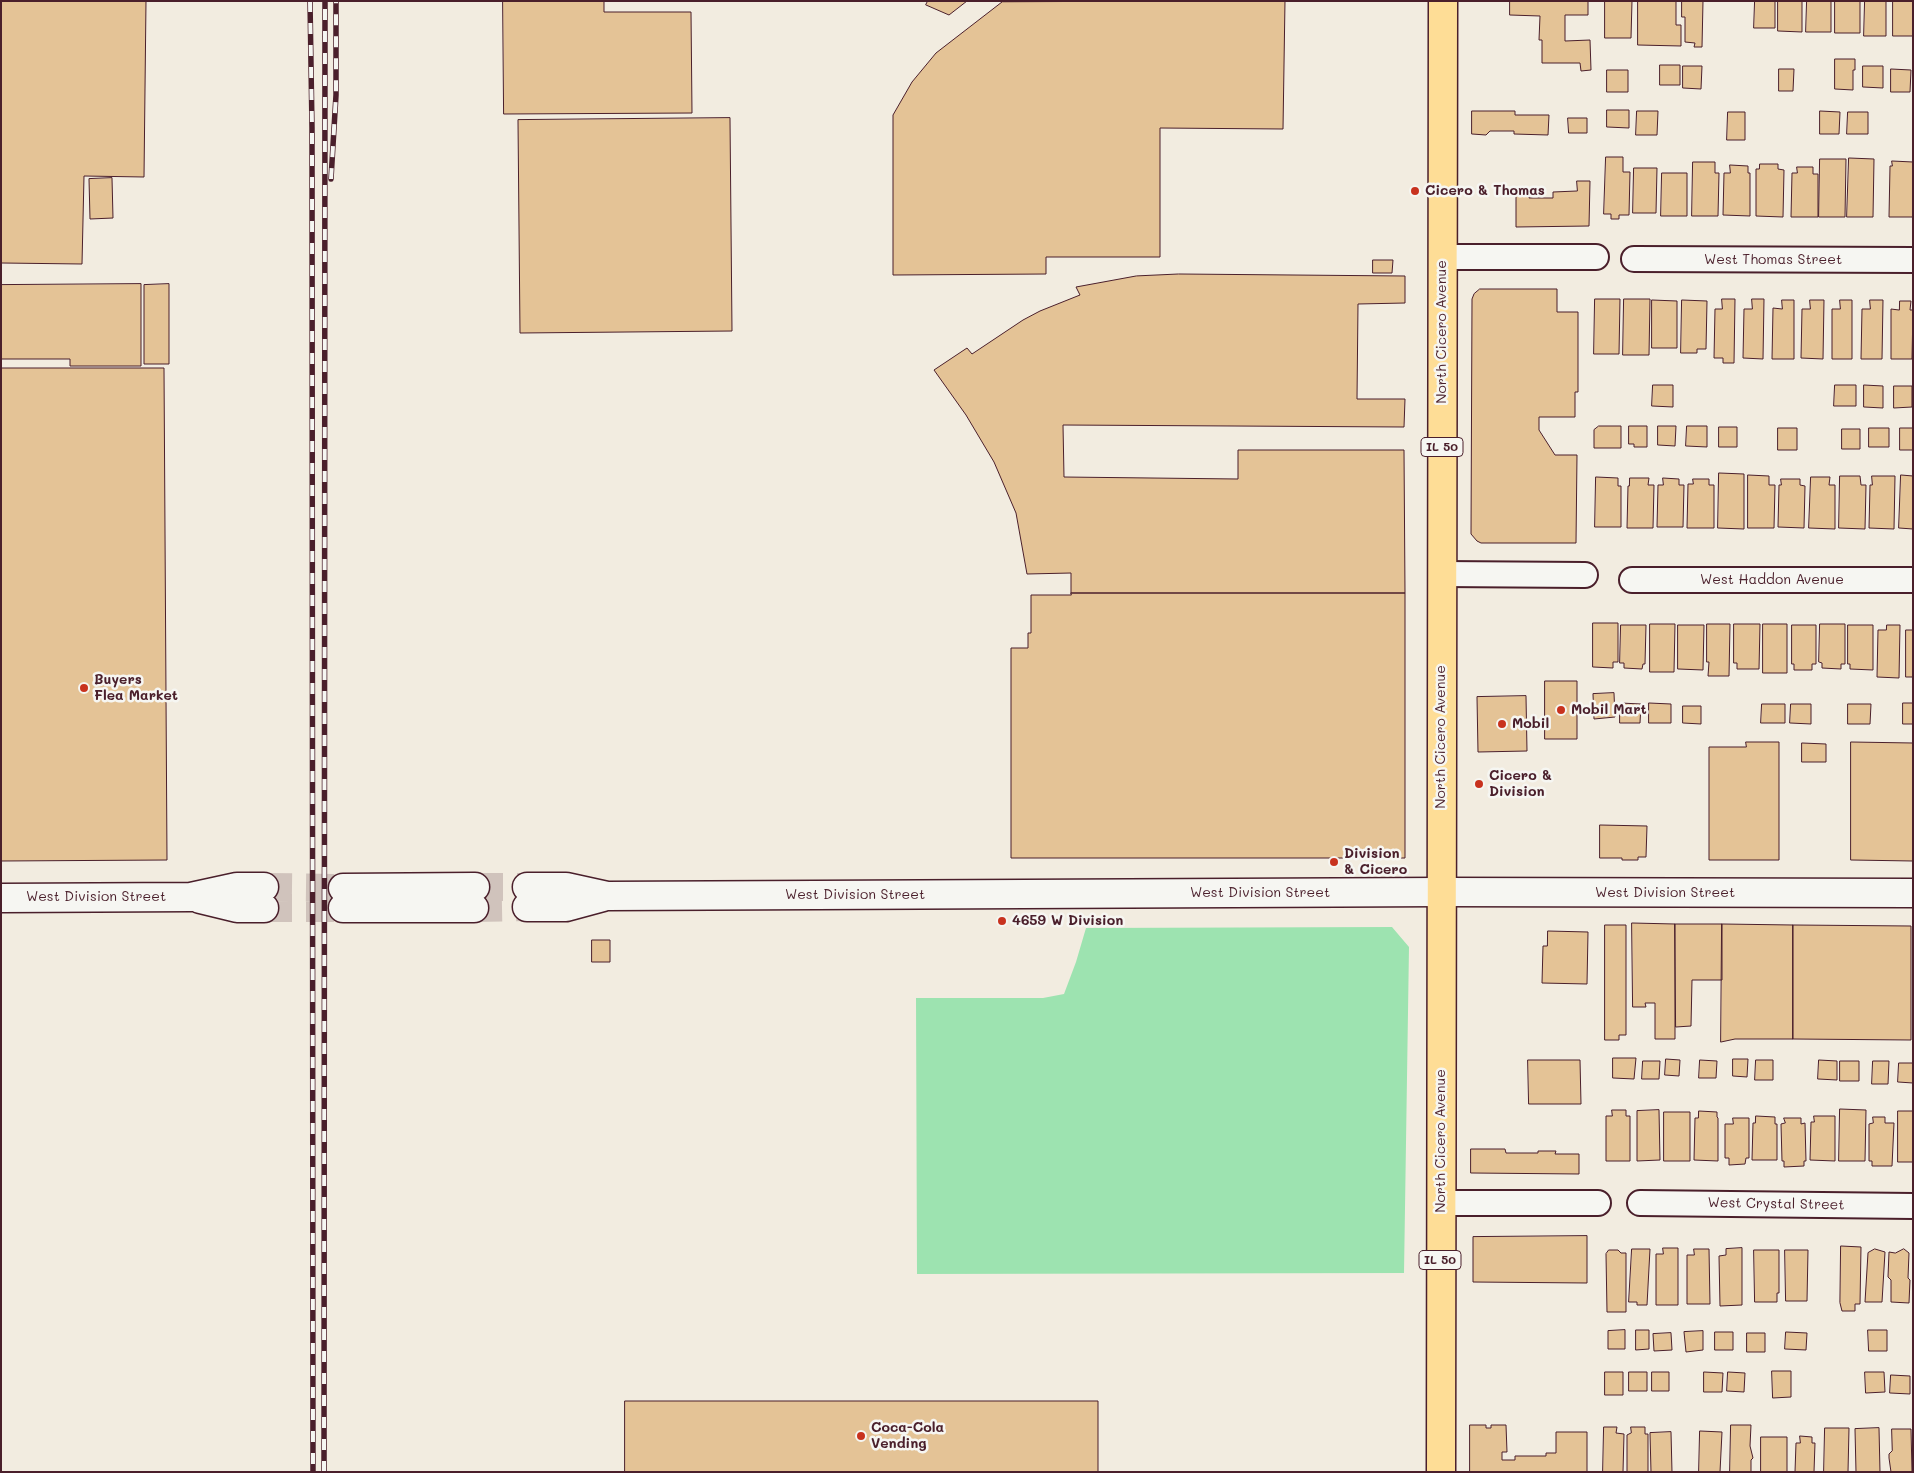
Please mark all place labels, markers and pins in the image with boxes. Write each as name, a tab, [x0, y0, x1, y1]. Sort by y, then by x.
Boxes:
place label: Cicero & Thomas	[1425, 183, 1545, 199]
marker: Cicero & Thomas	[1409, 185, 1421, 197]
place label: Buyers Flea Market	[94, 672, 178, 704]
marker: Buyers Flea Market	[78, 682, 90, 694]
place label: Mobil Mart	[1571, 702, 1647, 718]
marker: Mobil Mart	[1555, 704, 1567, 716]
place label: Mobil	[1512, 716, 1549, 732]
marker: Mobil	[1496, 718, 1508, 730]
place label: Cicero & Division	[1489, 768, 1552, 800]
marker: Cicero & Division	[1473, 778, 1485, 790]
place label: Division & Cicero	[1344, 846, 1407, 879]
marker: Division & Cicero	[1328, 856, 1340, 868]
place label: 4659 W Division	[1012, 913, 1123, 929]
marker: 4659 W Division	[996, 915, 1008, 927]
place label: Coca-Cola Vending	[871, 1420, 944, 1452]
marker: Coca-Cola Vending	[855, 1430, 867, 1442]

